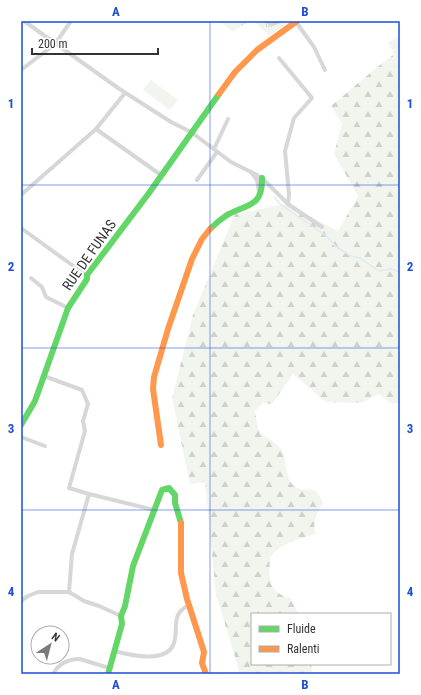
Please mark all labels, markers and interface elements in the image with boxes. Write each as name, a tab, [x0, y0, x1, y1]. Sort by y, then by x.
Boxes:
text: A	[112, 4, 120, 19]
text: B	[301, 4, 309, 19]
scale bar	[32, 30, 158, 56]
text: 200 m	[38, 37, 68, 51]
text: 1	[8, 96, 14, 111]
text: 1	[407, 96, 413, 111]
street label: RUE DE FUNAS	[59, 217, 119, 293]
text: 2	[8, 259, 15, 274]
text: 2	[407, 259, 414, 274]
text: 3	[8, 421, 14, 436]
text: 3	[407, 421, 413, 436]
text: 4	[8, 584, 15, 599]
text: 4	[407, 584, 414, 599]
legend	[251, 613, 391, 665]
text: Fluide	[287, 622, 316, 636]
north arrow	[30, 625, 70, 665]
text: N	[49, 630, 62, 645]
text: Ralenti	[287, 642, 320, 656]
text: A	[112, 677, 120, 692]
text: B	[301, 677, 309, 692]

